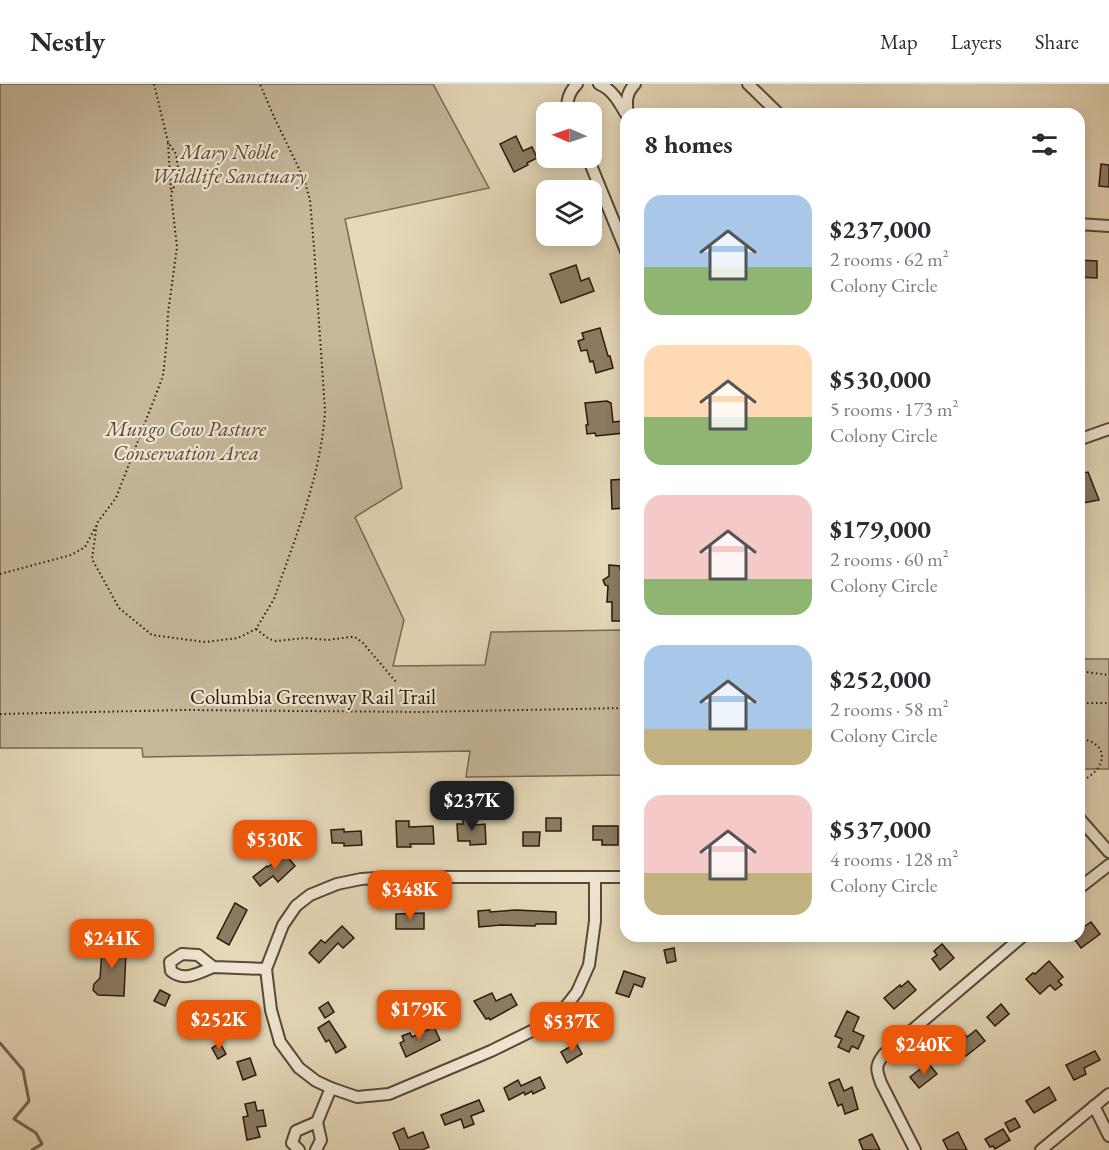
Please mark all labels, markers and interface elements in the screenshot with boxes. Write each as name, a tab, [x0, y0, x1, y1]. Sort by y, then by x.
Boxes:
text: Nestly	[30, 23, 105, 59]
text: Map	[880, 28, 918, 55]
text: Layers	[951, 28, 1002, 55]
text: Share	[1035, 28, 1079, 55]
north arrow	[536, 102, 602, 168]
map controls	[536, 102, 602, 246]
text: 8 homes	[644, 127, 733, 161]
icon: filters	[1028, 128, 1061, 161]
park label: Mary Noble Wildlife Sanctuary	[152, 138, 307, 189]
button: layers	[536, 180, 602, 246]
text: $237,000	[830, 212, 931, 246]
icon: home	[692, 219, 764, 291]
text: 2 rooms · 62 m²	[830, 246, 949, 272]
text: Colony Circle	[830, 272, 938, 298]
text: $530,000	[830, 362, 931, 396]
icon: home	[692, 369, 764, 441]
text: 5 rooms · 173 m²	[830, 396, 958, 422]
park label: Mungo Cow Pasture Conservation Area	[104, 415, 267, 466]
text: Colony Circle	[830, 422, 938, 448]
text: $179,000	[830, 512, 931, 546]
icon: home	[692, 519, 764, 591]
text: 2 rooms · 60 m²	[830, 546, 949, 572]
text: Colony Circle	[830, 572, 938, 598]
text: $252,000	[830, 662, 931, 696]
icon: home	[692, 669, 764, 741]
street label: Columbia Greenway Rail Trail	[190, 683, 436, 710]
text: 2 rooms · 58 m²	[830, 696, 949, 722]
text: Colony Circle	[830, 722, 938, 748]
pin: $237K	[430, 781, 514, 832]
text: $237K	[444, 787, 500, 813]
text: $537,000	[830, 812, 931, 846]
icon: home	[692, 819, 764, 891]
pin: $530K	[233, 820, 317, 871]
text: $530K	[247, 826, 303, 852]
text: 4 rooms · 128 m²	[830, 846, 958, 872]
pin: $348K	[368, 870, 452, 921]
text: Colony Circle	[830, 872, 938, 898]
text: $348K	[382, 876, 438, 902]
pin: $241K	[70, 919, 154, 970]
text: $241K	[84, 925, 140, 951]
pin: $179K	[377, 990, 461, 1041]
text: $179K	[391, 996, 447, 1022]
pin: $252K	[177, 1000, 261, 1051]
pin: $537K	[530, 1002, 614, 1053]
text: $252K	[191, 1006, 247, 1032]
text: $537K	[544, 1008, 600, 1034]
pin: $240K	[882, 1025, 966, 1076]
text: $240K	[896, 1031, 952, 1057]

